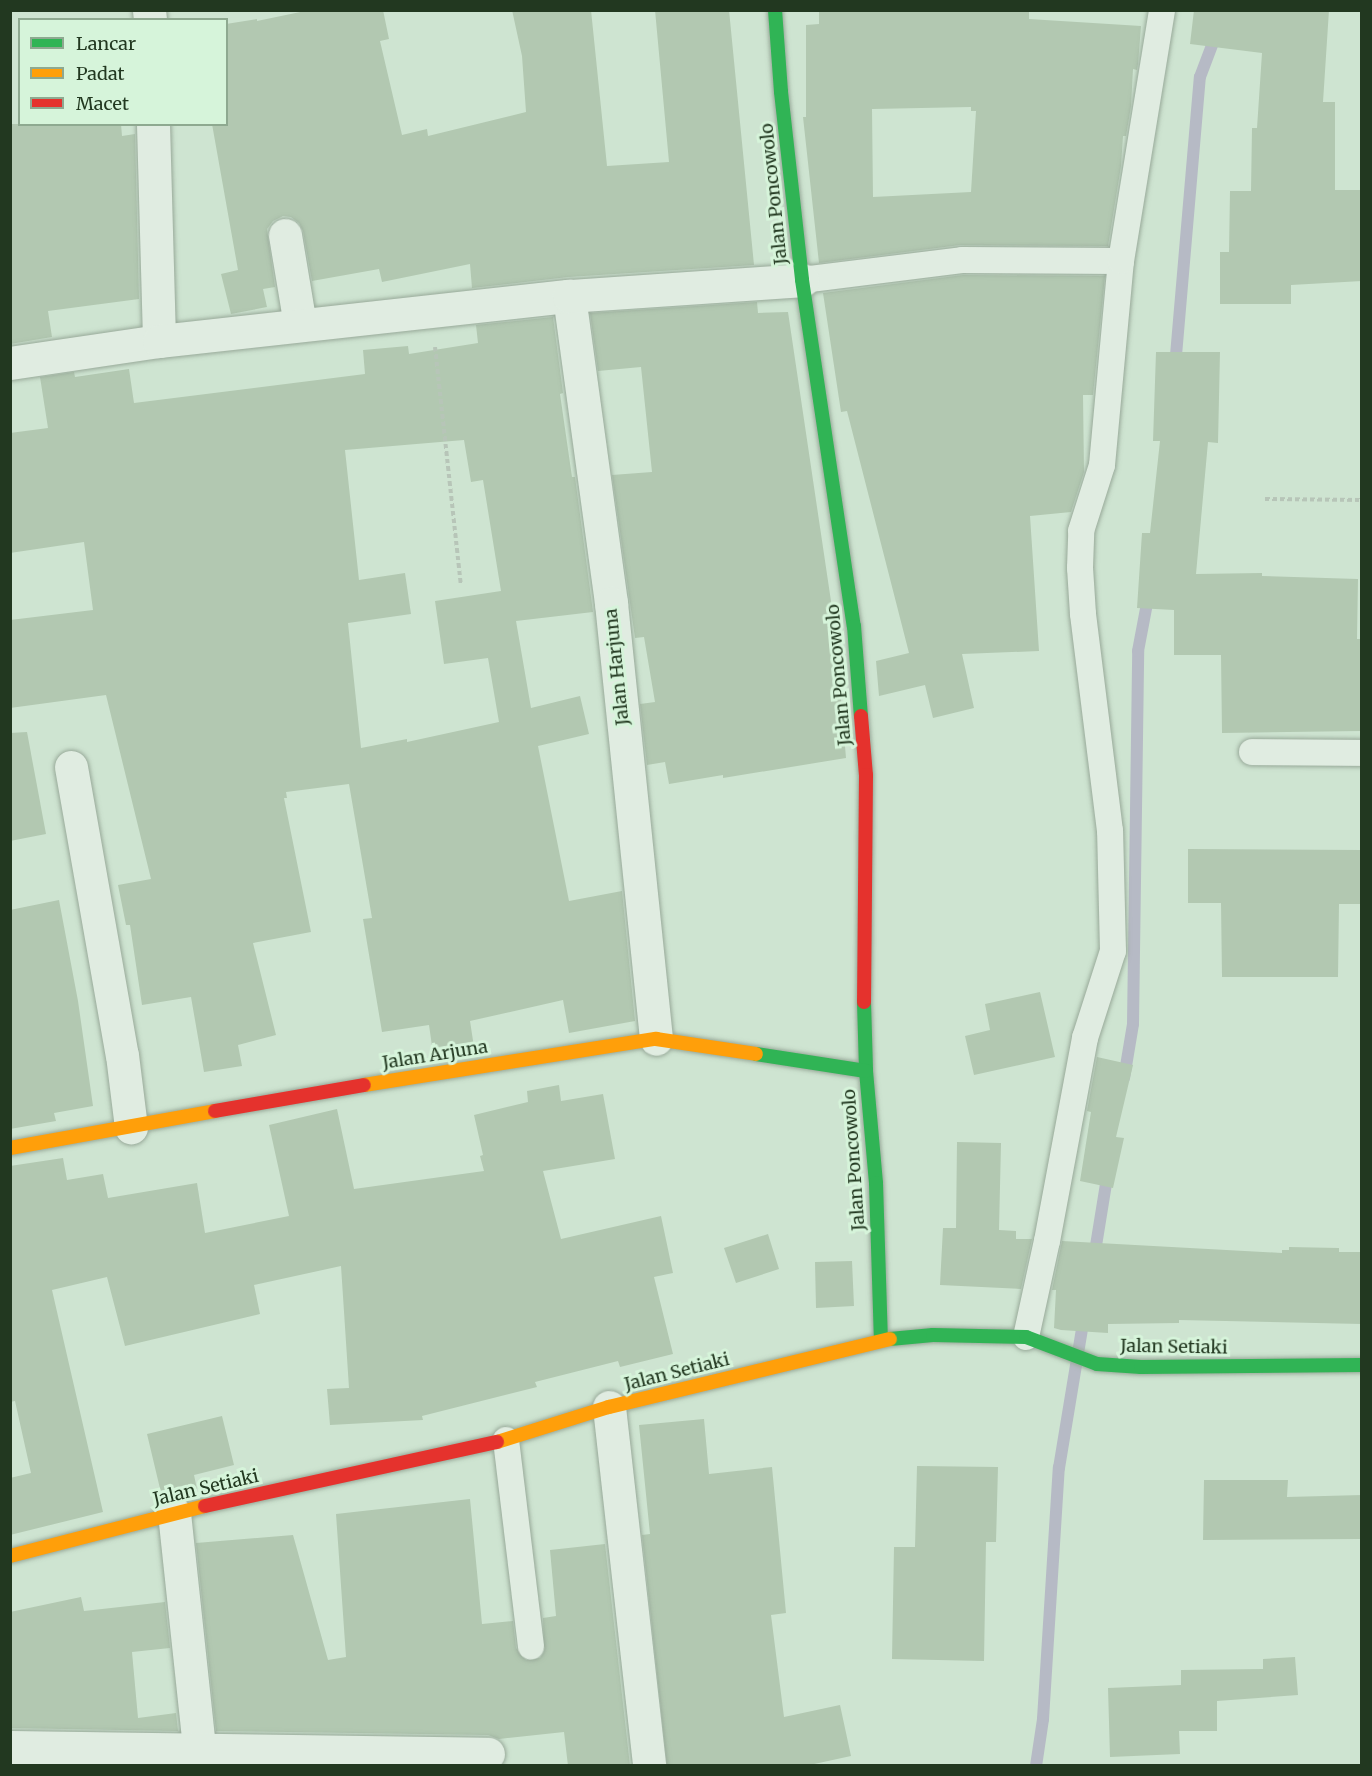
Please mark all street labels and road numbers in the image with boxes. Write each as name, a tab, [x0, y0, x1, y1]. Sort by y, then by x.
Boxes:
street label: Jalan Poncowolo	[756, 122, 792, 266]
street label: Jalan Poncowolo	[822, 603, 856, 747]
street label: Jalan Harjuna	[600, 607, 634, 727]
street label: Jalan Arjuna	[381, 1036, 489, 1074]
street label: Jalan Poncowolo	[838, 1088, 870, 1232]
street label: Jalan Setiaki	[1120, 1335, 1228, 1359]
street label: Jalan Setiaki	[622, 1348, 732, 1396]
street label: Jalan Setiaki	[151, 1465, 261, 1511]

